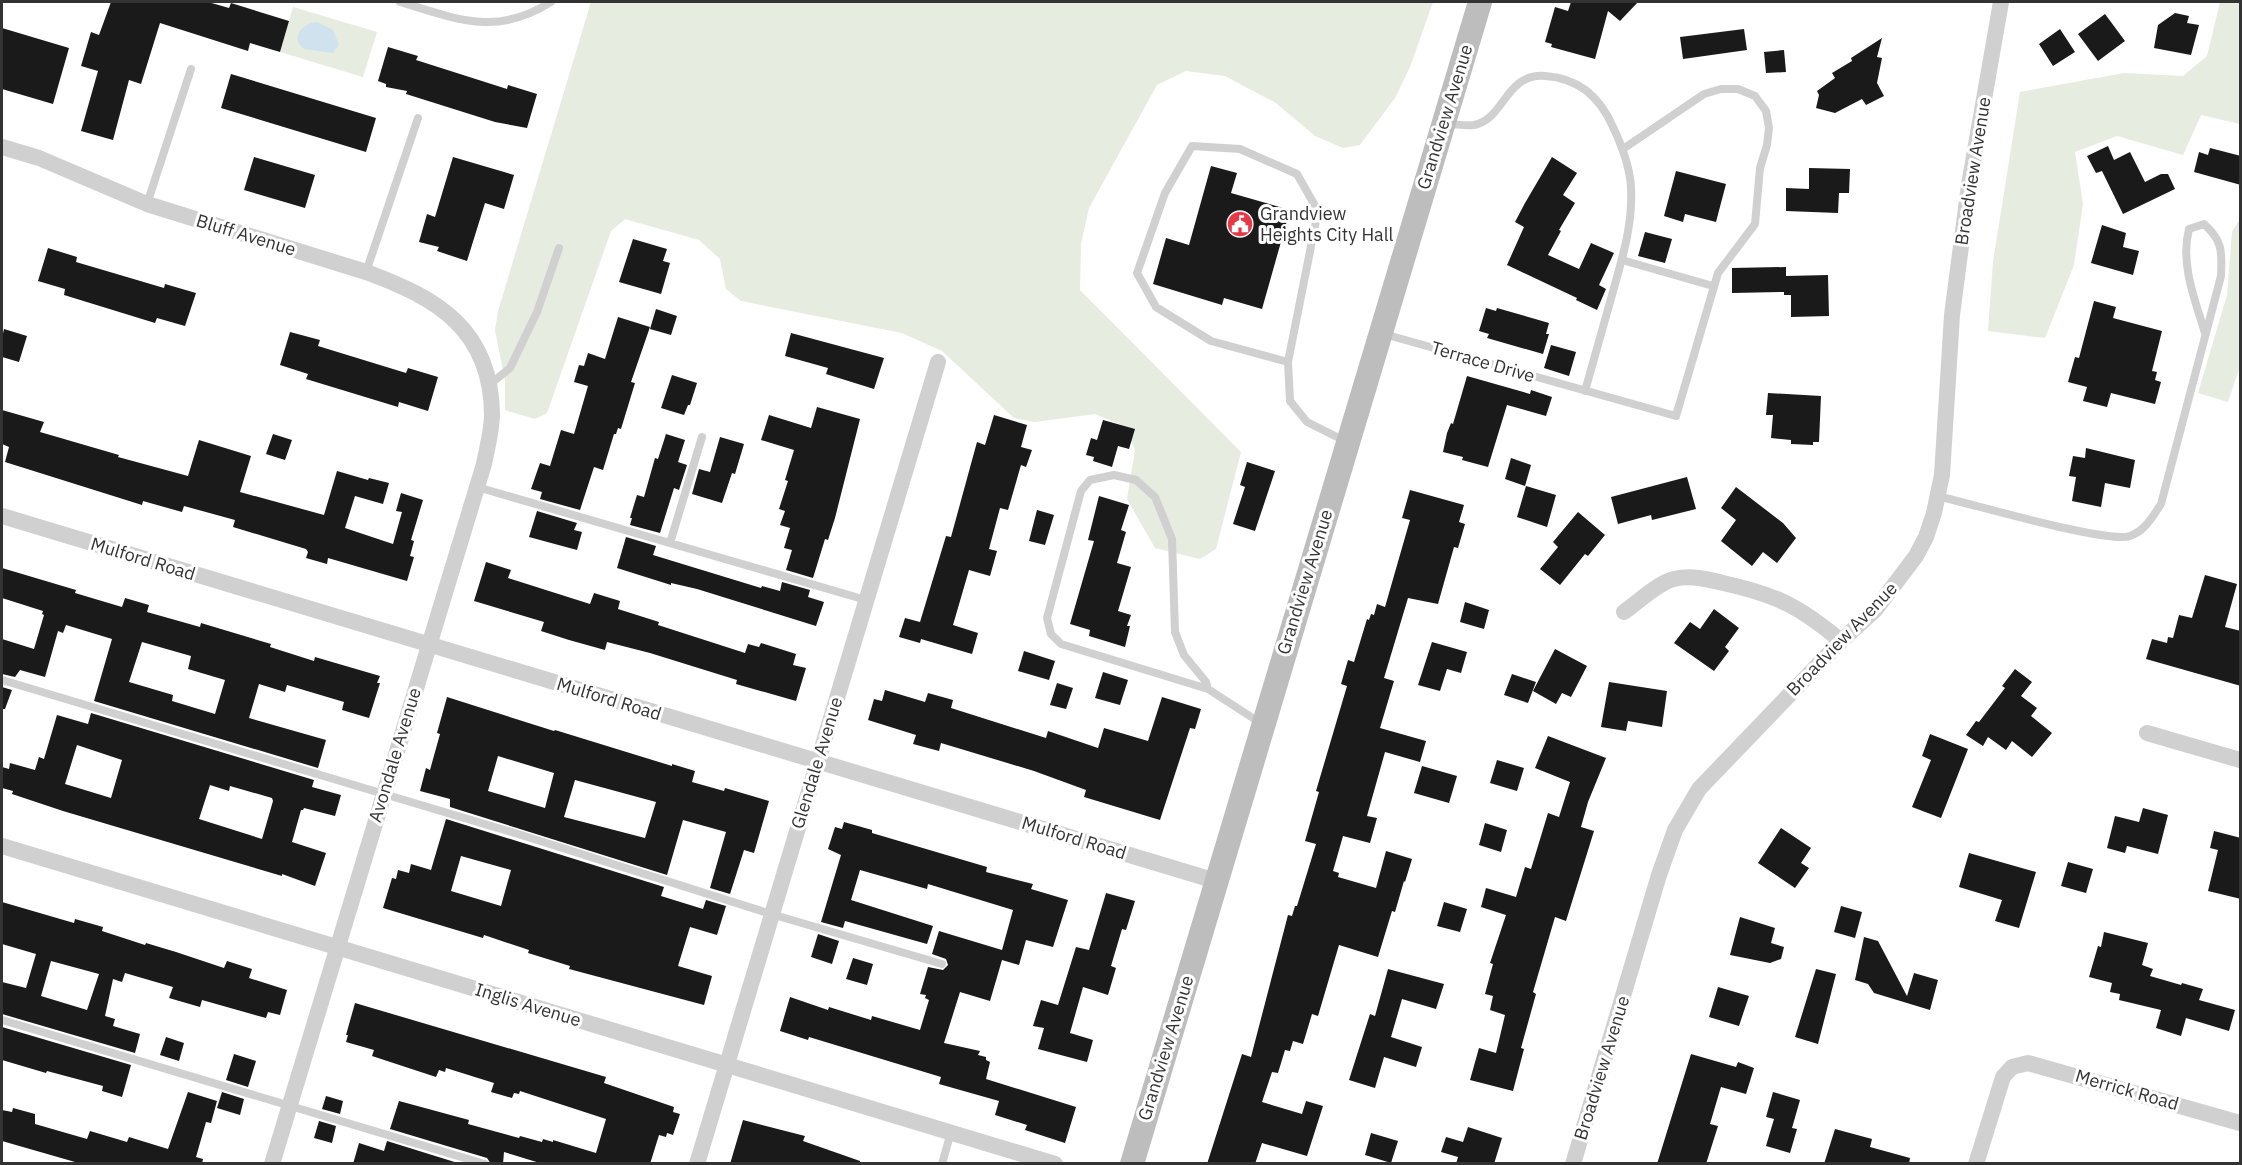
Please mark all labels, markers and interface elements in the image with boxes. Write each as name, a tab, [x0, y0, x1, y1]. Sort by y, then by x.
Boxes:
street label: Grandview Avenue	[1412, 41, 1478, 192]
street label: Broadview Avenue	[1949, 95, 1996, 247]
place label: Grandview Heights City Hall	[1260, 202, 1394, 246]
street label: Bluff Avenue	[194, 208, 299, 261]
public building icon: Grandview Heights City Hall	[1225, 209, 1255, 239]
street label: Terrace Drive	[1429, 336, 1538, 387]
street label: Grandview Avenue	[1272, 506, 1338, 657]
street label: Mulford Road	[88, 532, 198, 585]
street label: Broadview Avenue	[1781, 577, 1902, 700]
street label: Mulford Road	[554, 672, 664, 725]
street label: Avondale Avenue	[363, 685, 426, 825]
street label: Glendale Avenue	[786, 694, 848, 832]
street label: Mulford Road	[1019, 811, 1129, 864]
street label: Grandview Avenue	[1133, 972, 1199, 1123]
street label: Inglis Avenue	[472, 978, 584, 1032]
street label: Broadview Avenue	[1569, 993, 1634, 1143]
street label: Merrick Road	[2073, 1064, 2181, 1115]

